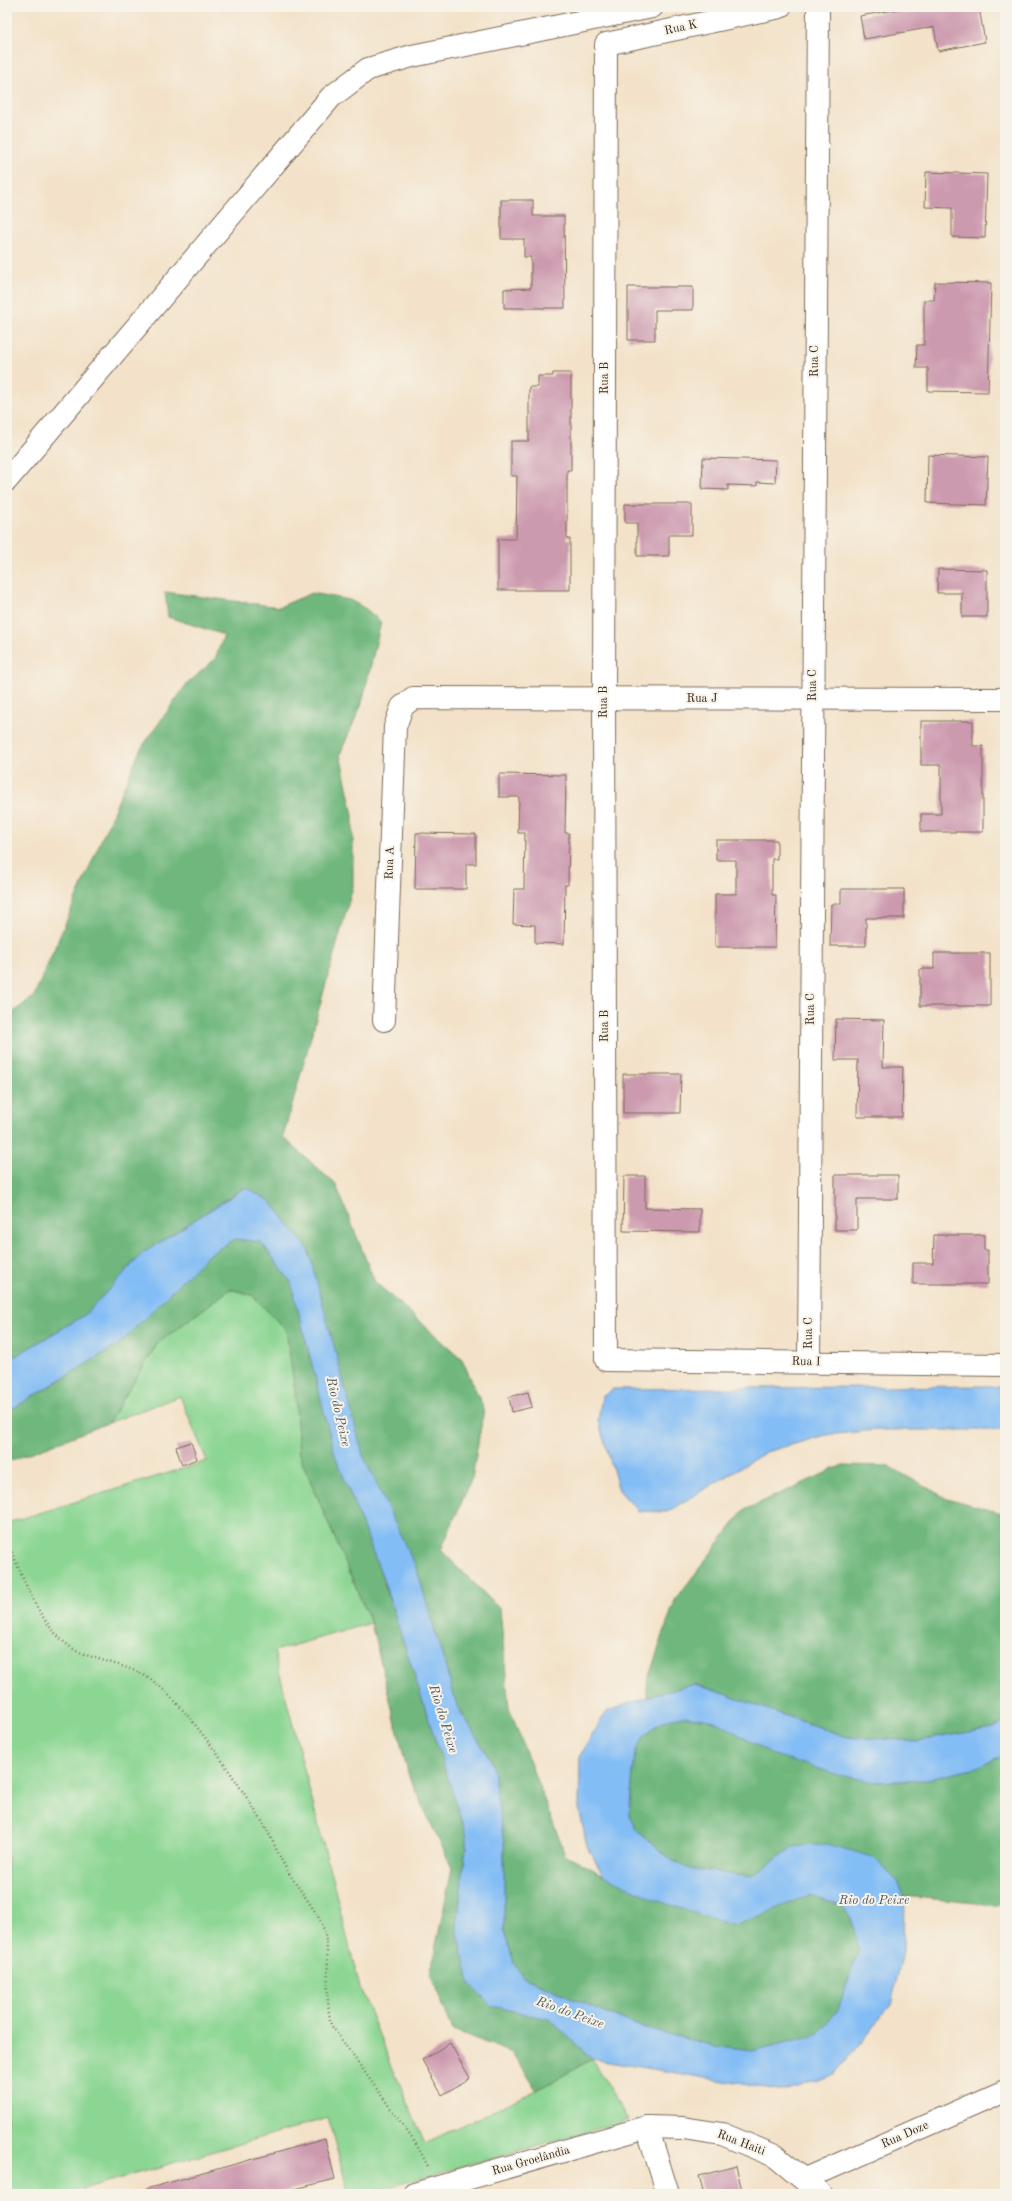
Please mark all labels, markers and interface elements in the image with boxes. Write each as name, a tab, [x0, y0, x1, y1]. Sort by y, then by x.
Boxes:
street label: Rua K	[663, 19, 699, 37]
street label: Rua C	[809, 345, 821, 377]
street label: Rua B	[599, 362, 611, 394]
street label: Rua C	[807, 669, 819, 701]
street label: Rua B	[598, 686, 610, 718]
street label: Rua J	[687, 693, 718, 705]
street label: Rua A	[383, 846, 397, 880]
street label: Rua C	[805, 993, 817, 1025]
street label: Rua B	[599, 1010, 611, 1042]
street label: Rua C	[803, 1317, 815, 1349]
street label: Rua I	[791, 1356, 821, 1368]
water label: Rio do Peixe	[323, 1375, 352, 1448]
water label: Rio do Peixe	[426, 1682, 460, 1755]
water label: Rio do Peixe	[838, 1894, 909, 1907]
water label: Rio do Peixe	[534, 1994, 605, 2031]
street label: Rua Doze	[880, 2119, 931, 2151]
street label: Rua Haiti	[715, 2128, 767, 2158]
street label: Rua Groelândia	[491, 2144, 571, 2178]

